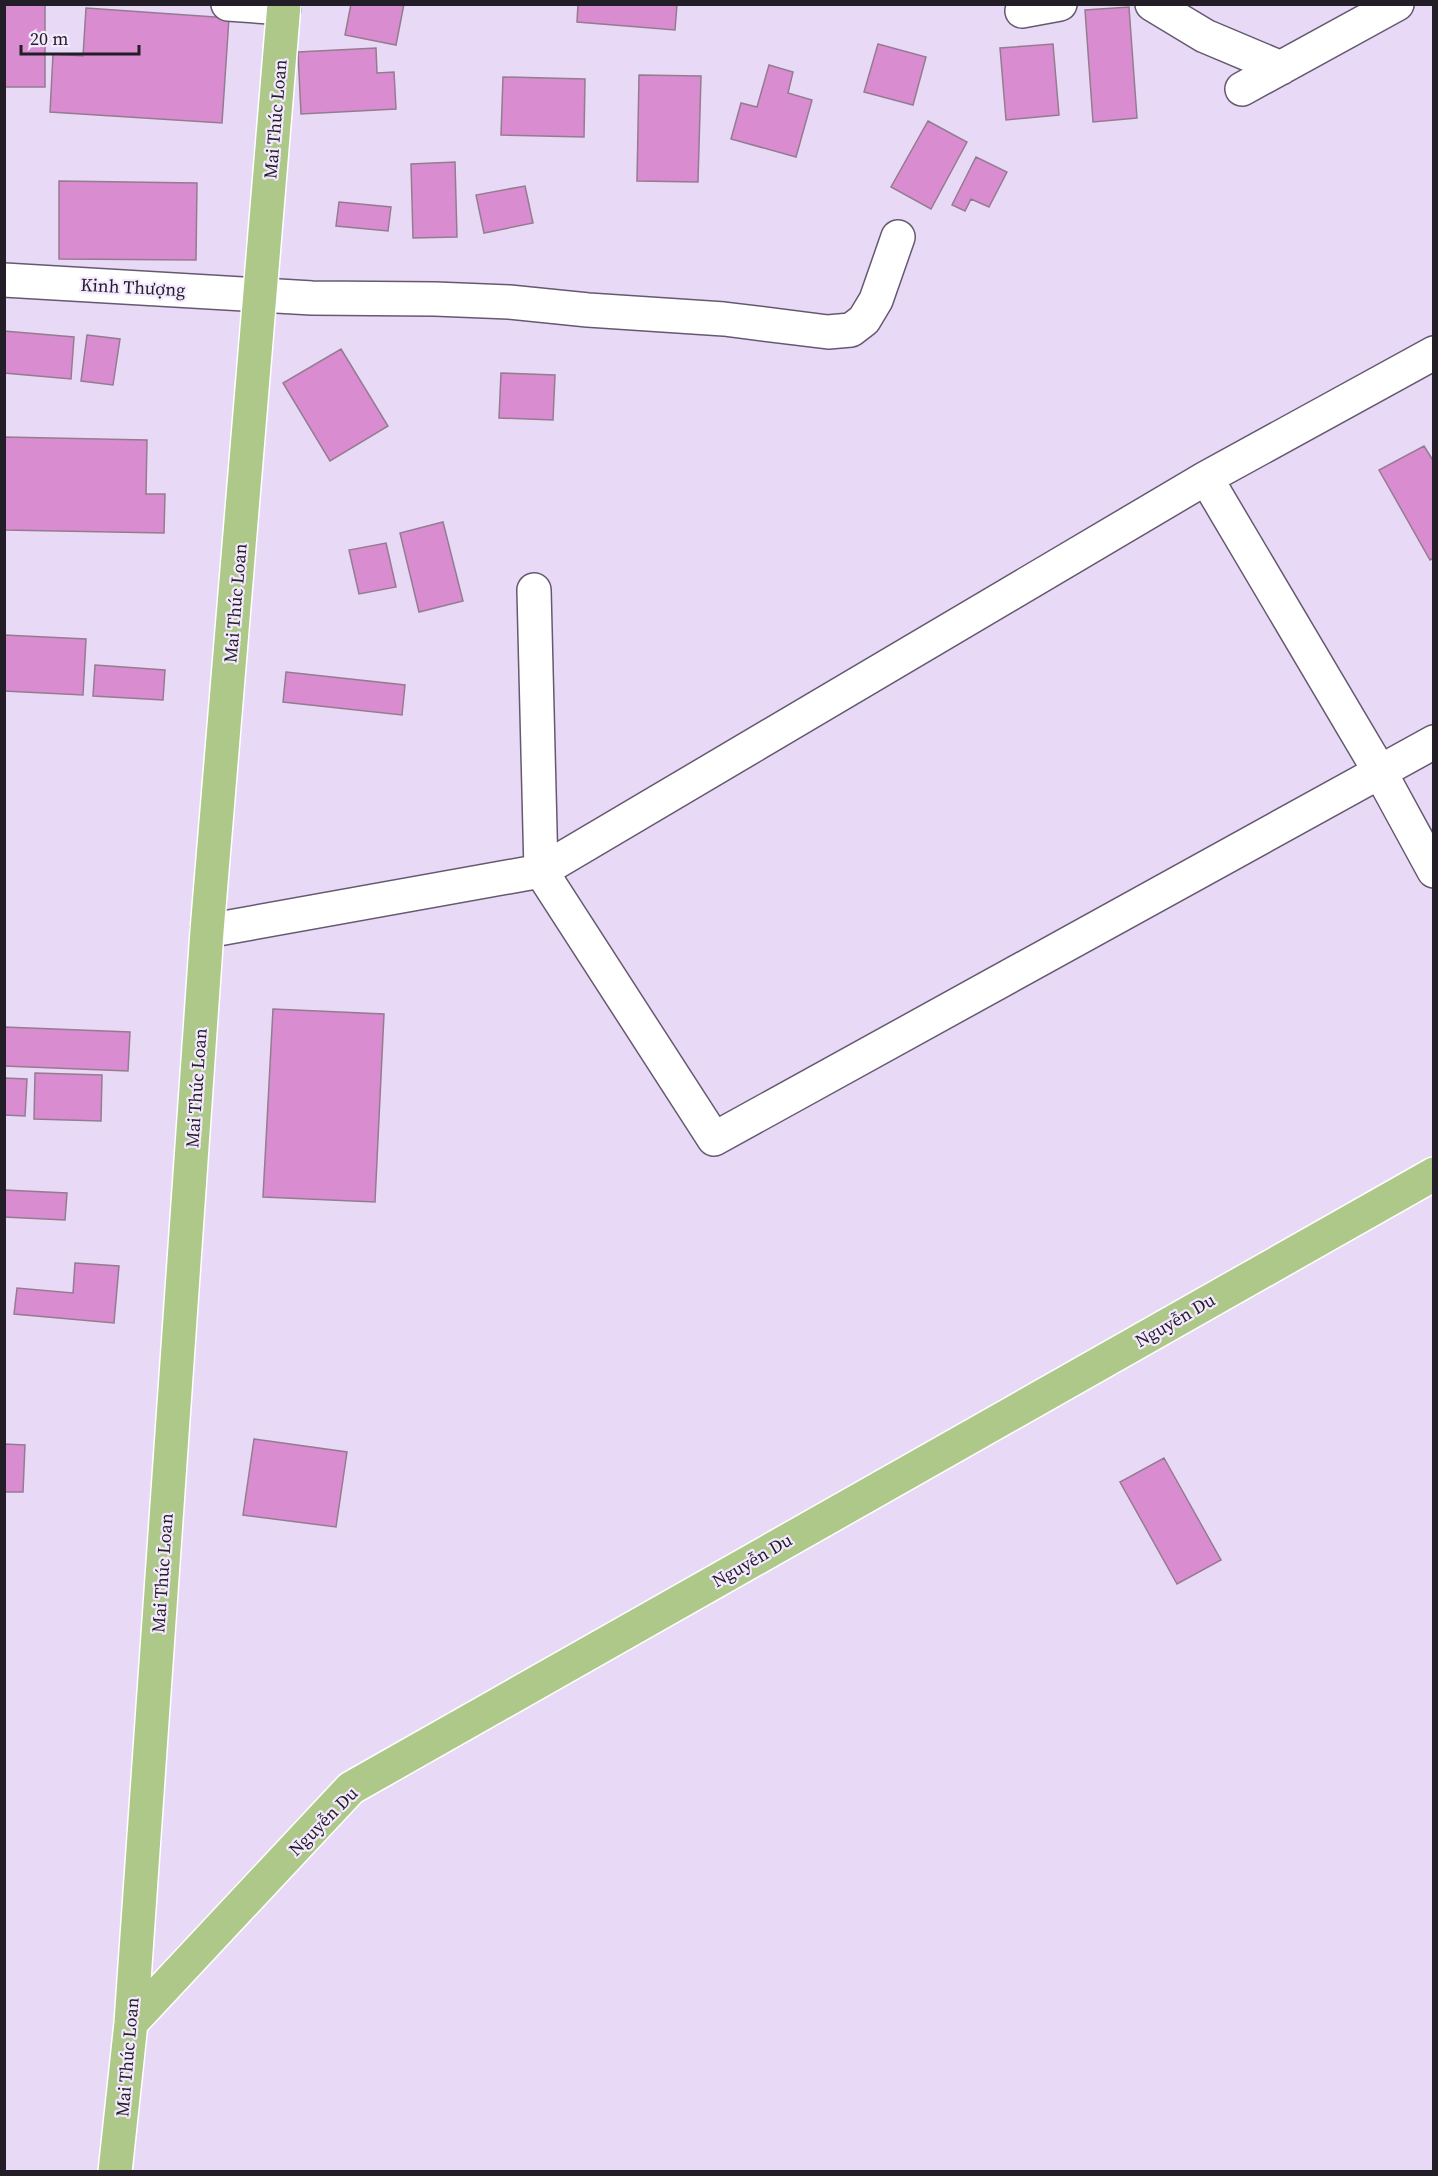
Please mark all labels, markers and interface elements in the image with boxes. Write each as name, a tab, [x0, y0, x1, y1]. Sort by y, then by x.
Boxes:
scale bar	[21, 18, 140, 56]
text: 20 m	[30, 26, 68, 51]
street label: Mai Thúc Loan	[257, 58, 293, 180]
street label: Kinh Thượng	[80, 272, 186, 302]
street label: Mai Thúc Loan	[217, 542, 253, 664]
street label: Mai Thúc Loan	[179, 1027, 213, 1149]
street label: Nguyễn Du	[1130, 1287, 1220, 1353]
street label: Mai Thúc Loan	[145, 1512, 179, 1634]
street label: Nguyễn Du	[707, 1527, 797, 1593]
street label: Nguyễn Du	[283, 1781, 363, 1861]
street label: Mai Thúc Loan	[109, 1996, 145, 2118]

